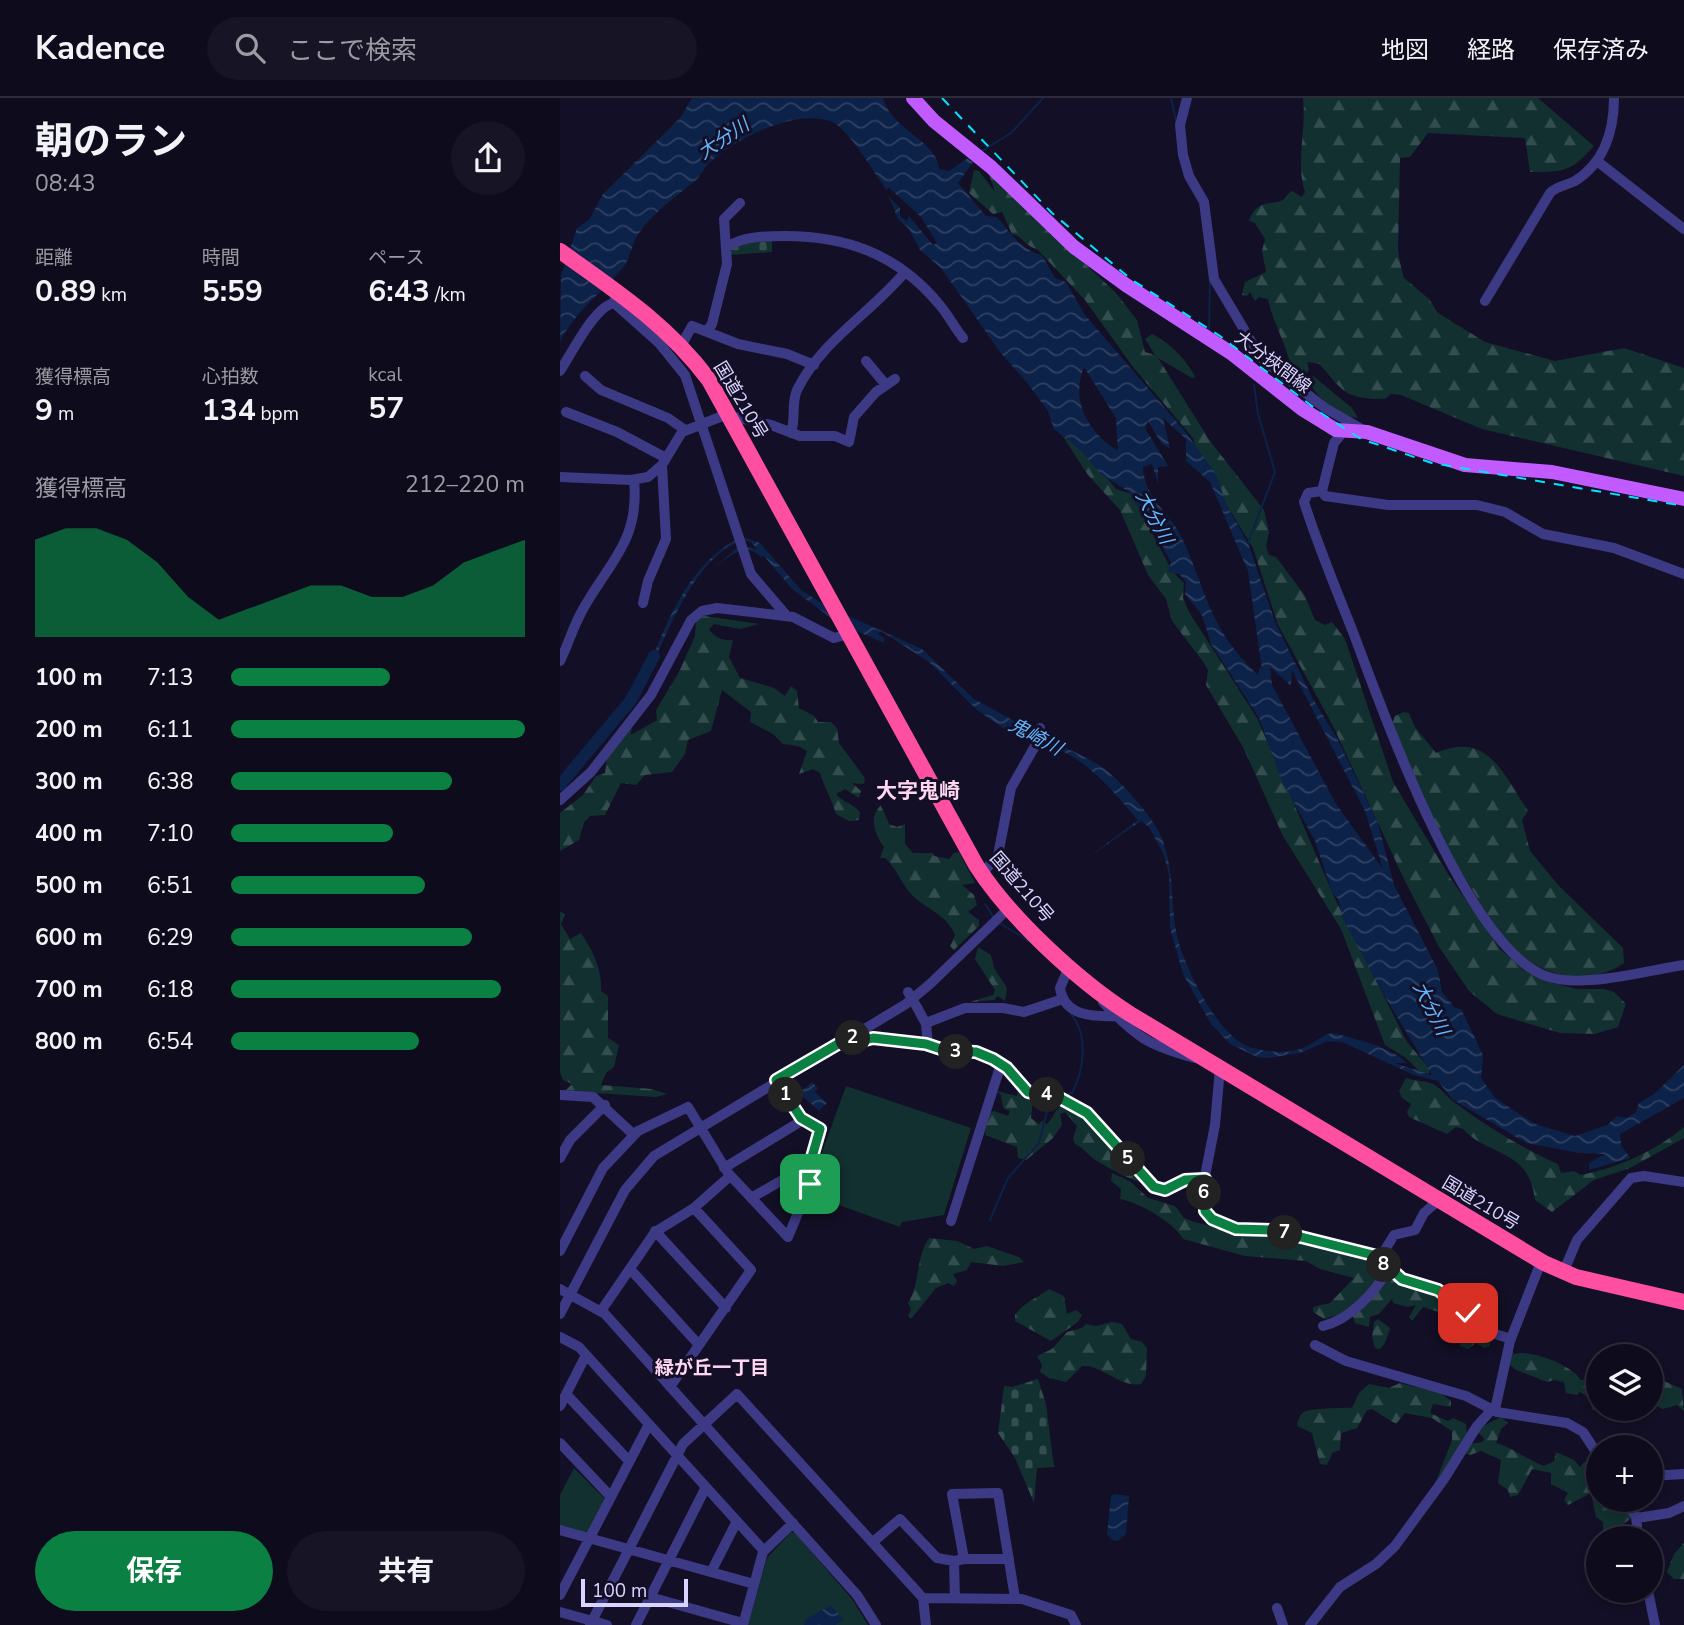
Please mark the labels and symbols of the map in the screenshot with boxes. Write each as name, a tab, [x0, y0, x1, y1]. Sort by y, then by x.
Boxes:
water label: 大分川	[693, 111, 756, 166]
street label: 大分挾間線	[1230, 325, 1316, 399]
street label: 国道210号	[708, 357, 774, 443]
water label: 大分川	[1129, 486, 1180, 550]
water label: 鬼崎川	[1004, 712, 1069, 763]
district label: 大字鬼崎	[876, 777, 960, 805]
street label: 国道210号	[985, 847, 1059, 927]
water label: 大分川	[1407, 977, 1457, 1042]
pin: 2	[836, 1020, 870, 1056]
pin: 3	[938, 1034, 974, 1070]
pin: 1	[768, 1077, 804, 1112]
pin: 4	[1030, 1077, 1064, 1112]
pin: 5	[1110, 1142, 1146, 1176]
pin	[780, 1154, 840, 1214]
street label: 国道210号	[1438, 1170, 1524, 1236]
pin: 6	[1186, 1176, 1222, 1210]
pin: 7	[1268, 1216, 1302, 1250]
pin: 8	[1366, 1248, 1402, 1282]
pin	[1438, 1283, 1498, 1343]
district label: 緑が丘一丁目	[655, 1355, 769, 1381]
scale bar	[581, 1576, 688, 1608]

